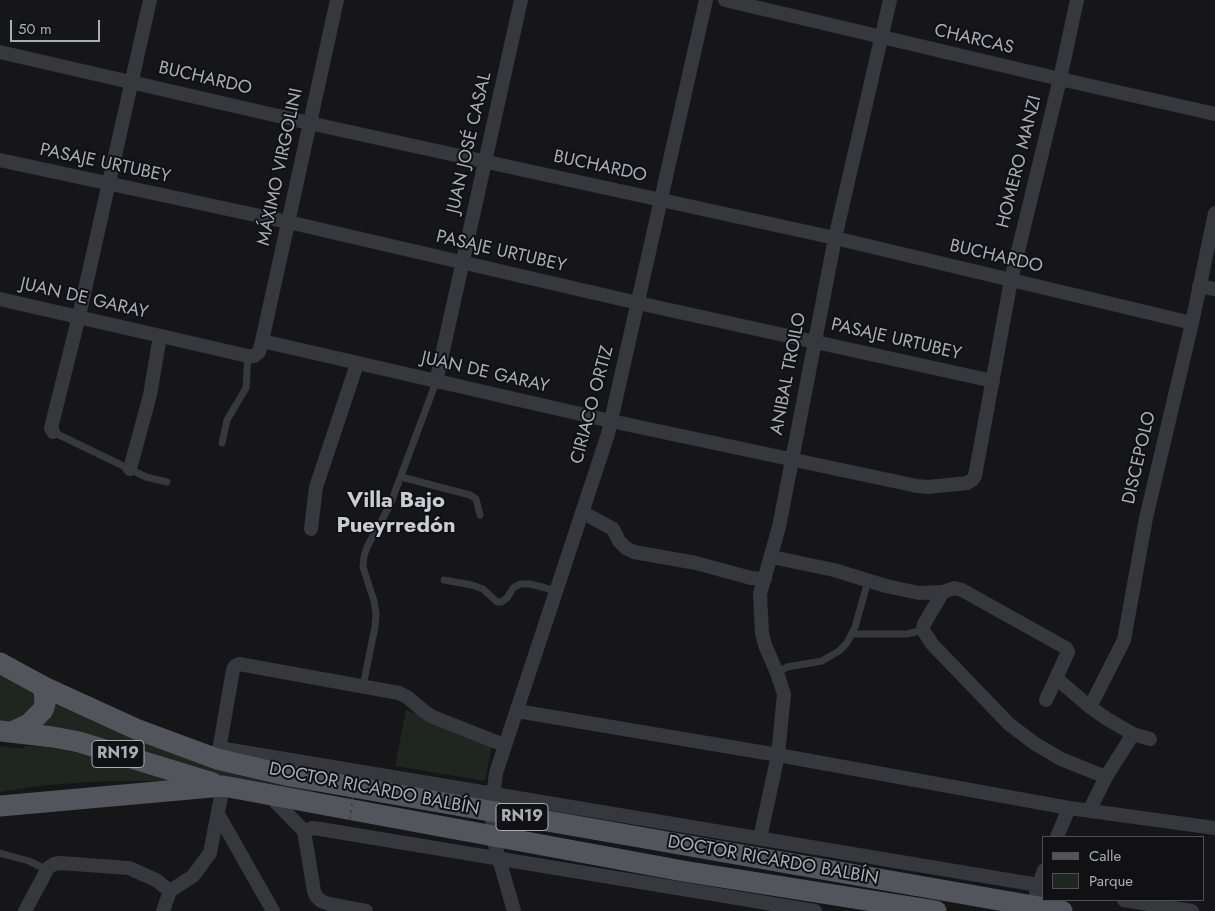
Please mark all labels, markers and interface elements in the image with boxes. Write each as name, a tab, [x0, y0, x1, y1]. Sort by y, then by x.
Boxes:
scale bar	[12, 10, 102, 42]
text: 50 m	[18, 18, 52, 40]
street label: CHARCAS	[932, 20, 1016, 60]
street label: BUCHARDO	[156, 58, 254, 100]
street label: JUAN JOSÉ CASAL	[443, 70, 497, 216]
street label: MÁXIMO VIRGOLINI	[254, 86, 308, 248]
street label: HOMERO MANZI	[993, 93, 1047, 231]
street label: PASAJE URTUBEY	[38, 140, 172, 188]
street label: BUCHARDO	[551, 147, 649, 187]
street label: PASAJE URTUBEY	[434, 227, 568, 277]
street label: BUCHARDO	[947, 236, 1045, 278]
street label: JUAN DE GARAY	[18, 274, 150, 324]
street label: ANIBAL TROILO	[767, 311, 811, 437]
street label: PASAJE URTUBEY	[829, 315, 963, 365]
street label: CIRIACO ORTIZ	[567, 344, 619, 466]
street label: JUAN DE GARAY	[419, 348, 551, 398]
street label: DISCEPOLO	[1119, 409, 1161, 507]
district label: Villa Bajo Pueyrredón	[336, 489, 456, 540]
road number: RN19	[92, 741, 144, 768]
street label: DOCTOR RICARDO BALBÍN	[267, 759, 481, 821]
road number: RN19	[496, 804, 548, 830]
street label: DOCTOR RICARDO BALBÍN	[666, 832, 880, 890]
legend	[1042, 836, 1205, 901]
text: Calle	[1089, 845, 1121, 867]
text: Parque	[1089, 870, 1133, 892]

